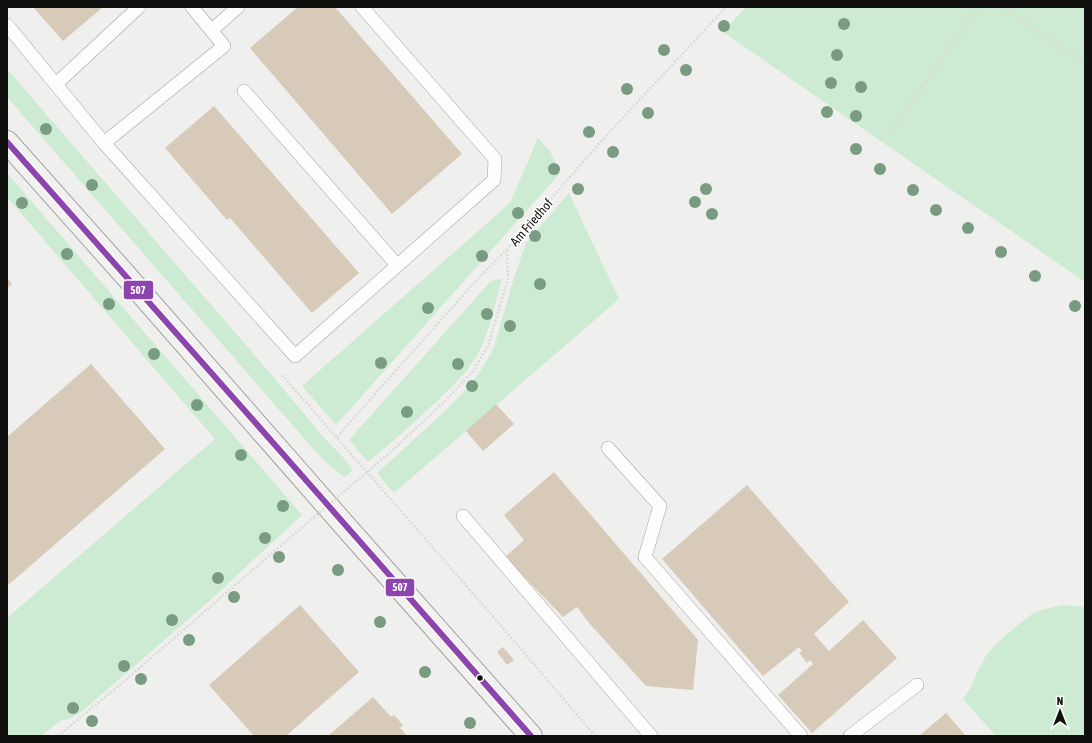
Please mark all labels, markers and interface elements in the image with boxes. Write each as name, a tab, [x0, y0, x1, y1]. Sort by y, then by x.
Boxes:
street label: Am Friedhof	[507, 195, 556, 249]
line badge: 507	[123, 280, 154, 300]
text: 507	[130, 284, 146, 296]
line badge: 507	[385, 578, 415, 597]
text: 507	[392, 581, 408, 593]
unlabelled marker	[475, 673, 485, 683]
north arrow	[1040, 691, 1080, 731]
text: N	[1057, 695, 1063, 707]

